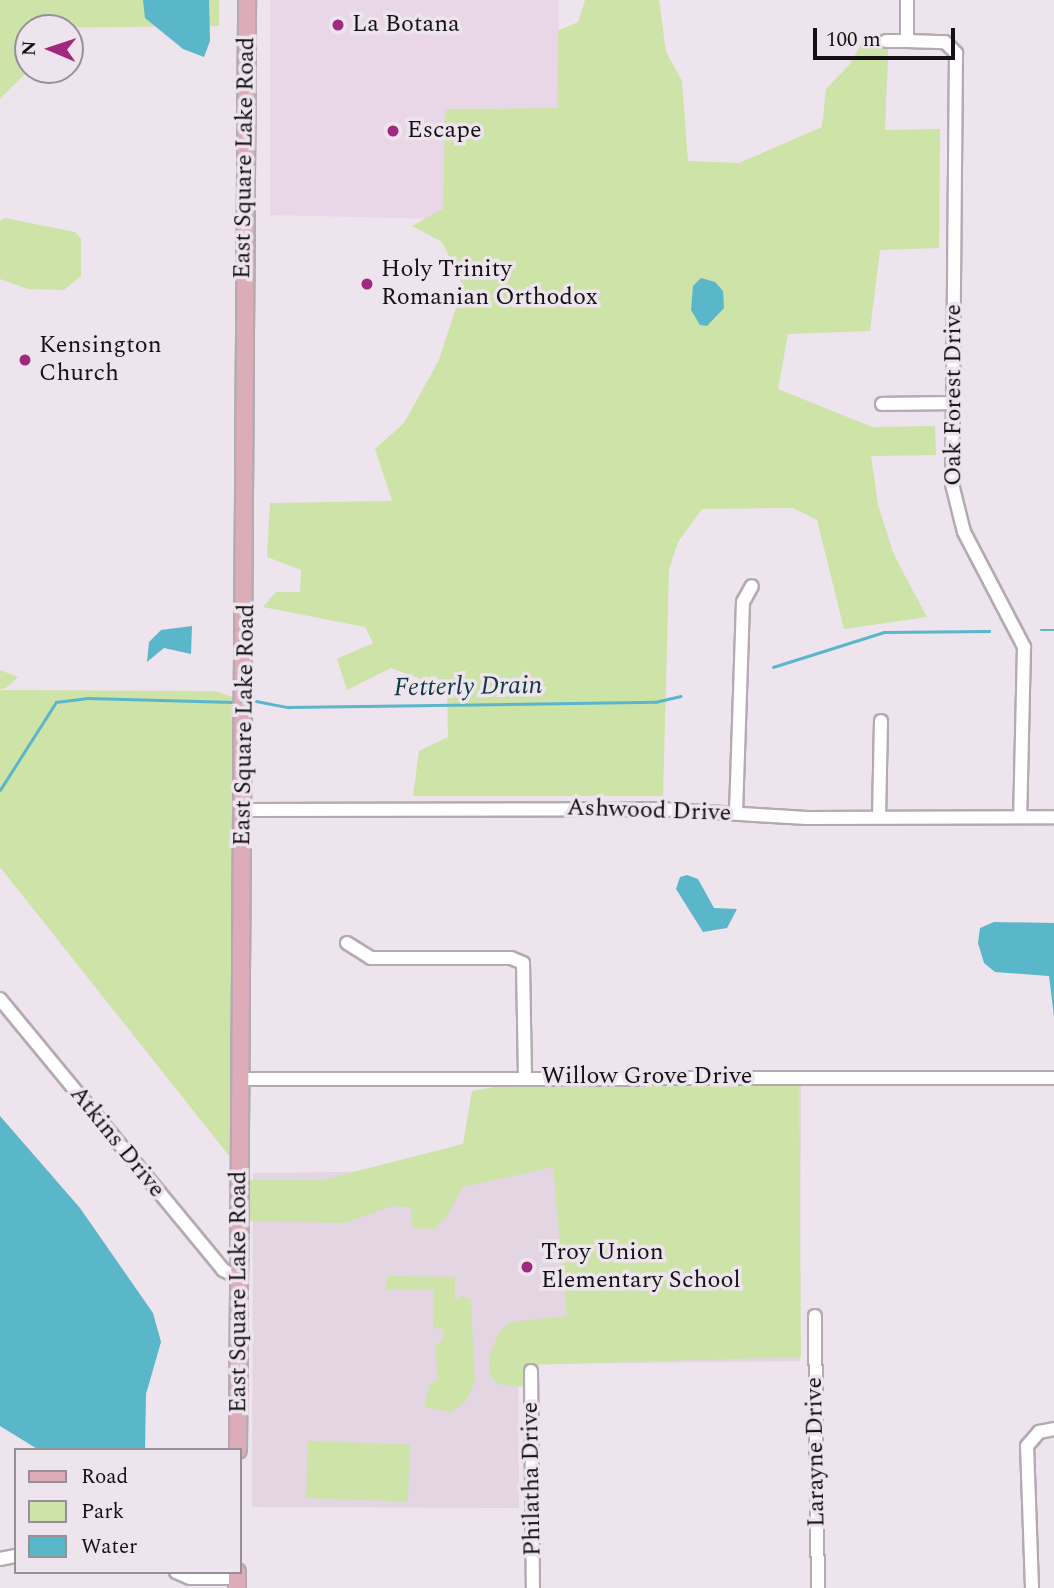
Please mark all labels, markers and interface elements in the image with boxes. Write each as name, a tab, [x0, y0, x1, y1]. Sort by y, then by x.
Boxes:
place label: La Botana	[352, 11, 460, 39]
north arrow	[14, 14, 84, 84]
scale bar	[816, 14, 958, 58]
marker: La Botana	[330, 17, 346, 33]
text: 100 m	[826, 24, 881, 56]
street label: East Square Lake Road	[228, 37, 262, 279]
text: N	[15, 40, 44, 57]
place label: Escape	[407, 117, 482, 145]
marker: Escape	[385, 123, 401, 139]
place label: Holy Trinity Romanian Orthodox	[381, 256, 598, 312]
marker: Holy Trinity Romanian Orthodox	[359, 276, 375, 292]
street label: Oak Forest Drive	[940, 304, 968, 486]
place label: Kensington Church	[39, 332, 162, 388]
marker: Kensington Church	[17, 352, 33, 368]
street label: East Square Lake Road	[228, 604, 262, 846]
water label: Fetterly Drain	[393, 670, 543, 704]
street label: Ashwood Drive	[566, 794, 732, 828]
street label: Willow Grove Drive	[542, 1063, 752, 1091]
street label: Atkins Drive	[63, 1080, 171, 1204]
street label: East Square Lake Road	[225, 1171, 253, 1413]
place label: Troy Union Elementary School	[541, 1239, 741, 1295]
marker: Troy Union Elementary School	[519, 1259, 535, 1275]
street label: Larayne Drive	[800, 1377, 832, 1527]
street label: Philatha Drive	[516, 1402, 548, 1556]
legend	[14, 1448, 242, 1574]
text: Road	[81, 1461, 128, 1493]
text: Park	[81, 1496, 124, 1528]
text: Water	[81, 1531, 137, 1563]

